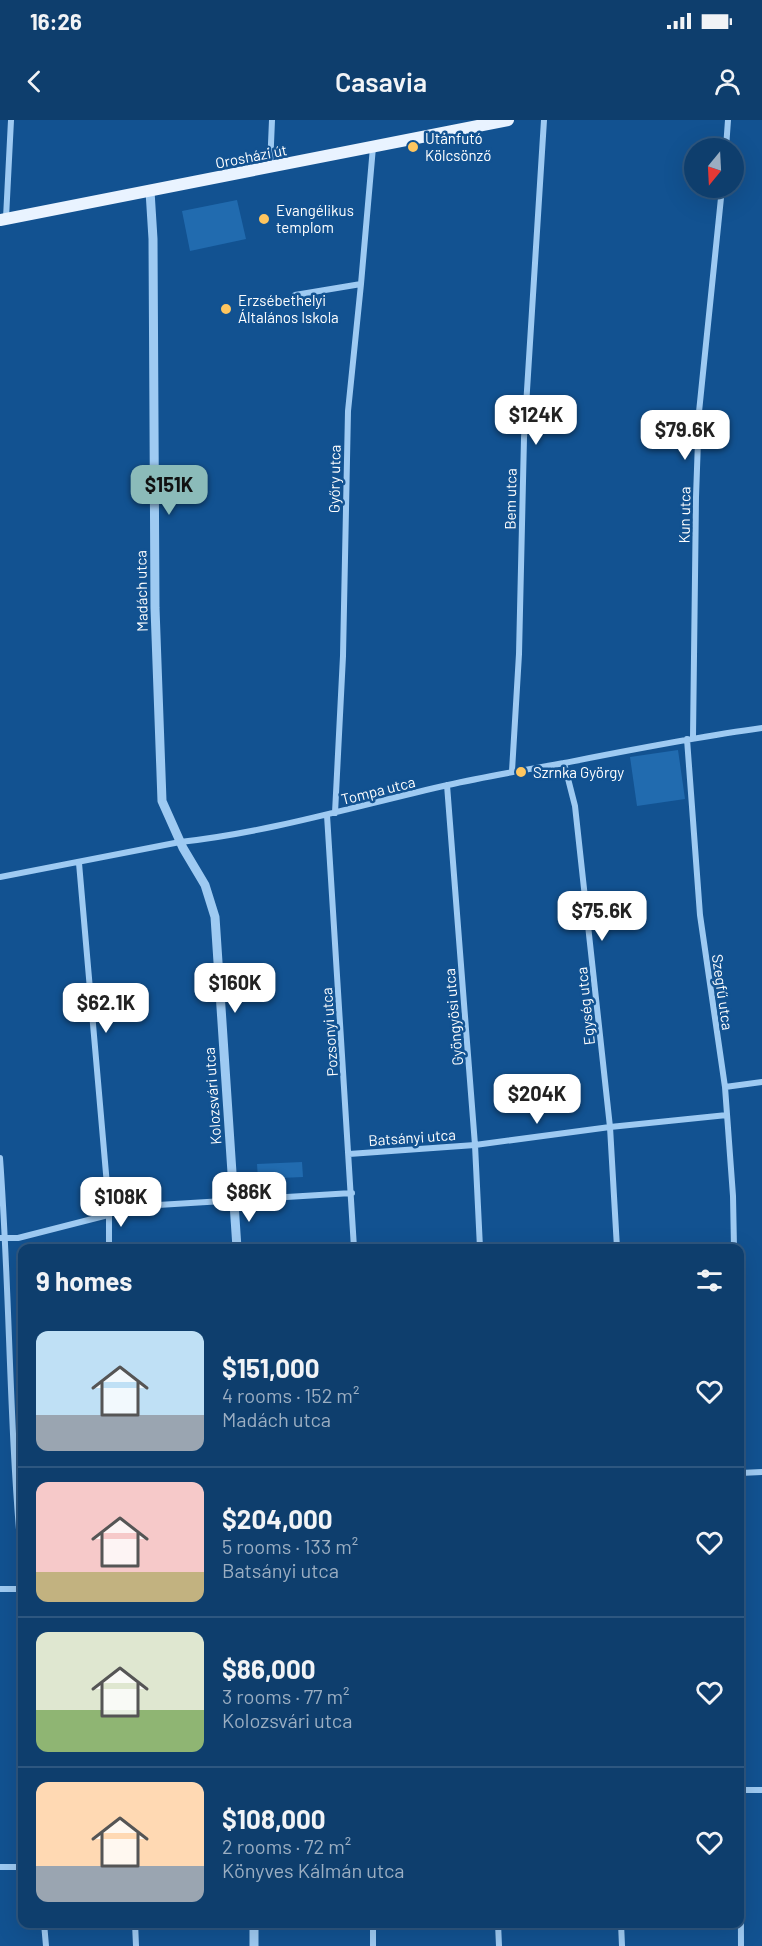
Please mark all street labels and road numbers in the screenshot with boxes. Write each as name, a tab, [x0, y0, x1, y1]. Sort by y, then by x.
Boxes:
street label: Orosházi út	[214, 140, 288, 172]
street label: Győry utca	[324, 445, 344, 513]
street label: Bem utca	[500, 468, 520, 530]
street label: Kun utca	[675, 486, 693, 544]
street label: Madách utca	[131, 550, 151, 632]
street label: Tompa utca	[339, 772, 417, 808]
street label: Szegfű utca	[709, 953, 737, 1031]
street label: Egység utca	[572, 966, 598, 1046]
street label: Gyöngyösi utca	[440, 968, 466, 1066]
street label: Pozsonyi utca	[317, 987, 341, 1077]
street label: Kolozsvári utca	[200, 1047, 224, 1145]
street label: Batsányi utca	[368, 1125, 456, 1149]

